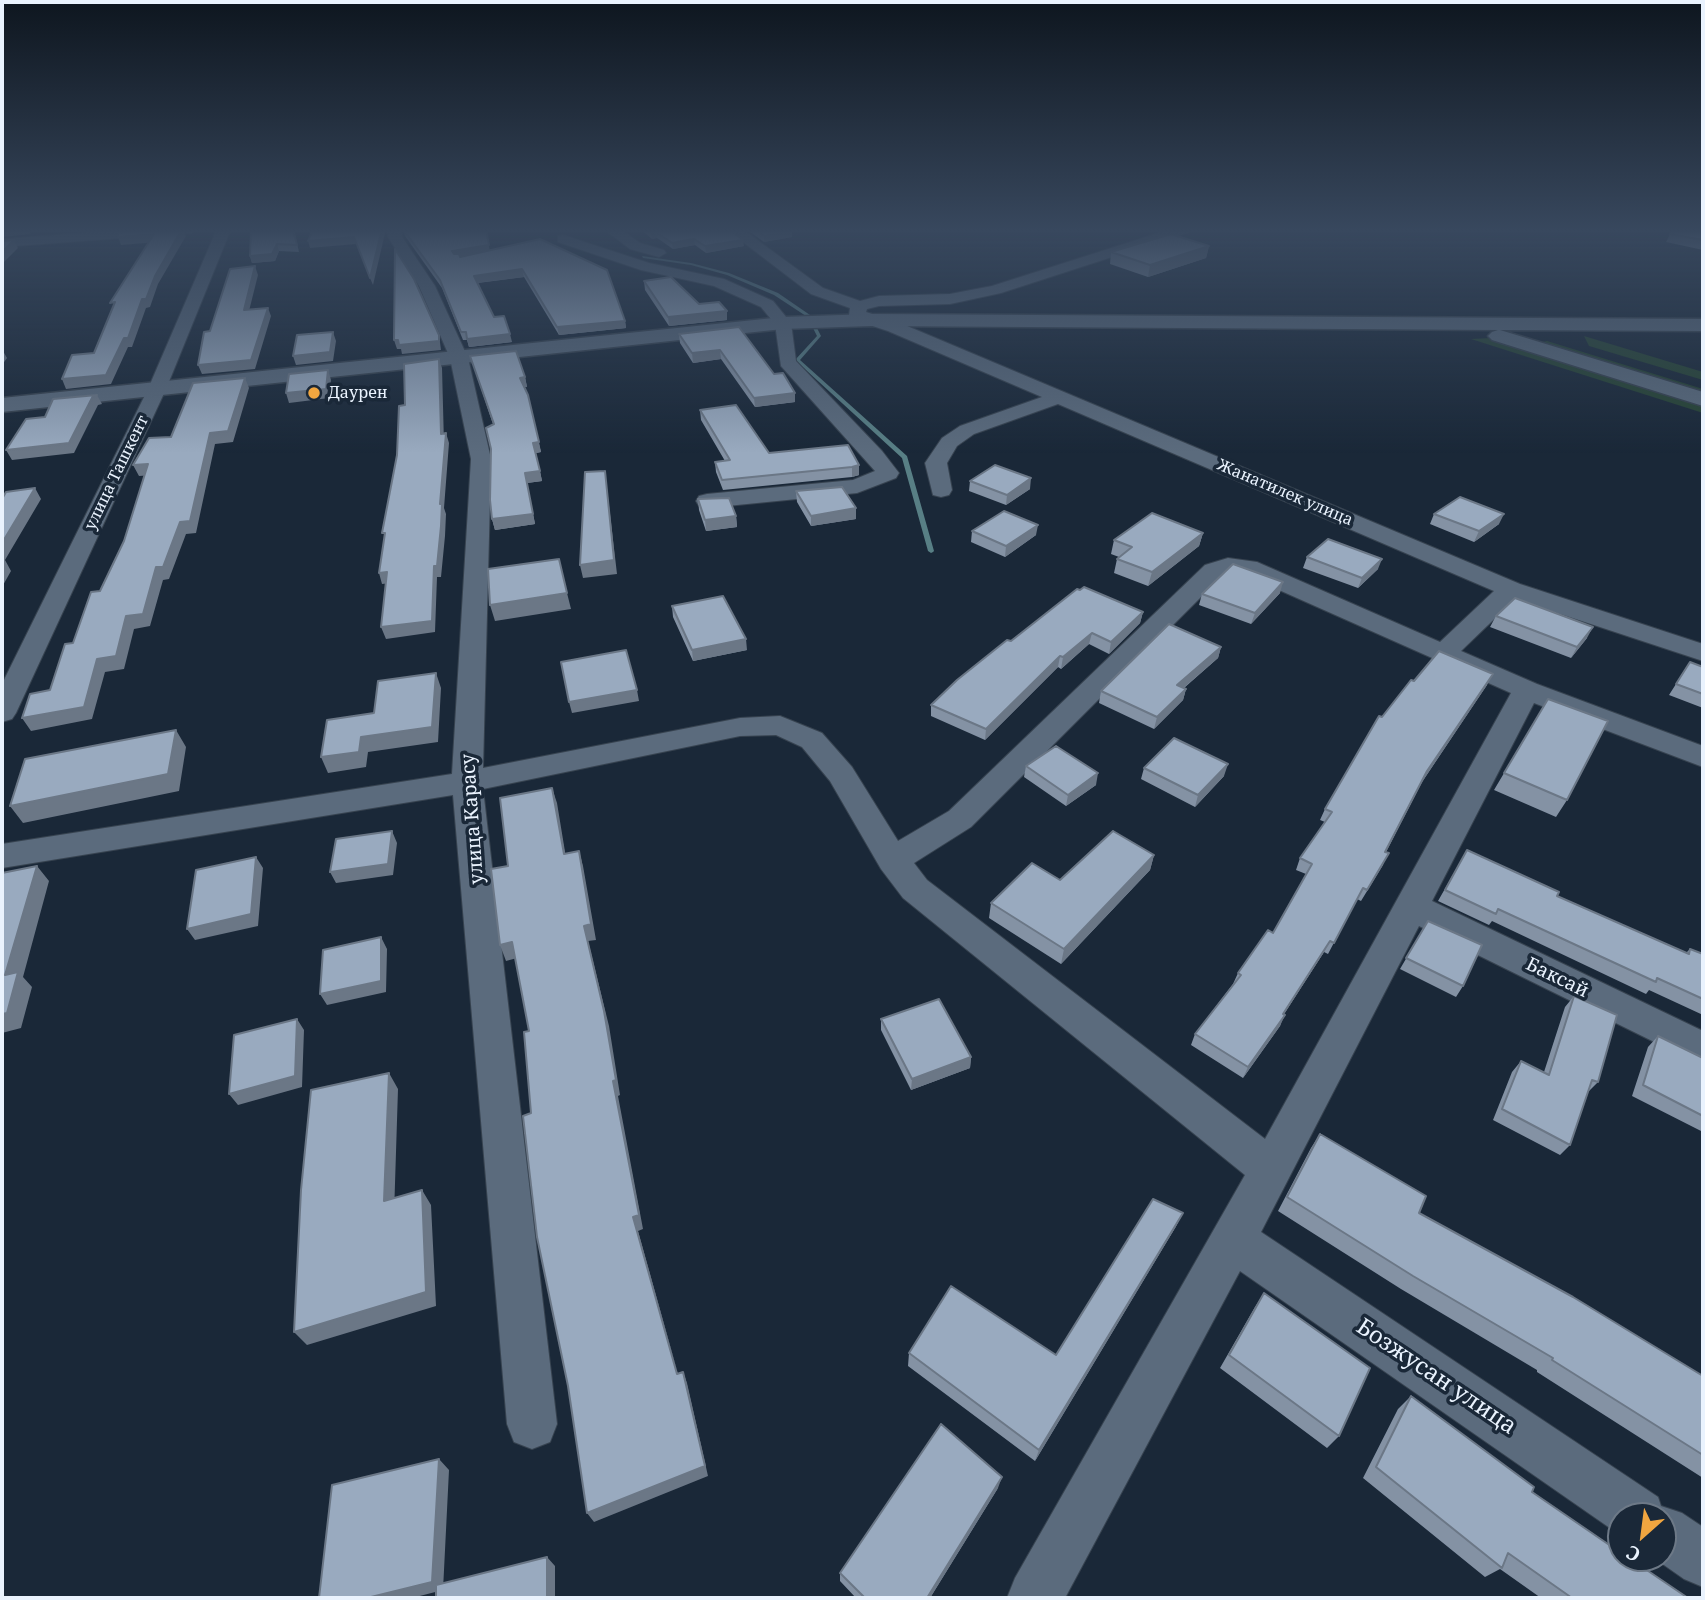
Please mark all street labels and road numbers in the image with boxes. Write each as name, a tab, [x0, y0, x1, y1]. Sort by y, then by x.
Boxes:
street label: улица Ташкент	[81, 413, 153, 533]
street label: Жанатилек улица	[1214, 456, 1356, 530]
street label: улица Карасу	[457, 753, 489, 885]
street label: Баксай	[1522, 953, 1592, 1003]
street label: Бозжусан улица	[1351, 1313, 1521, 1441]

